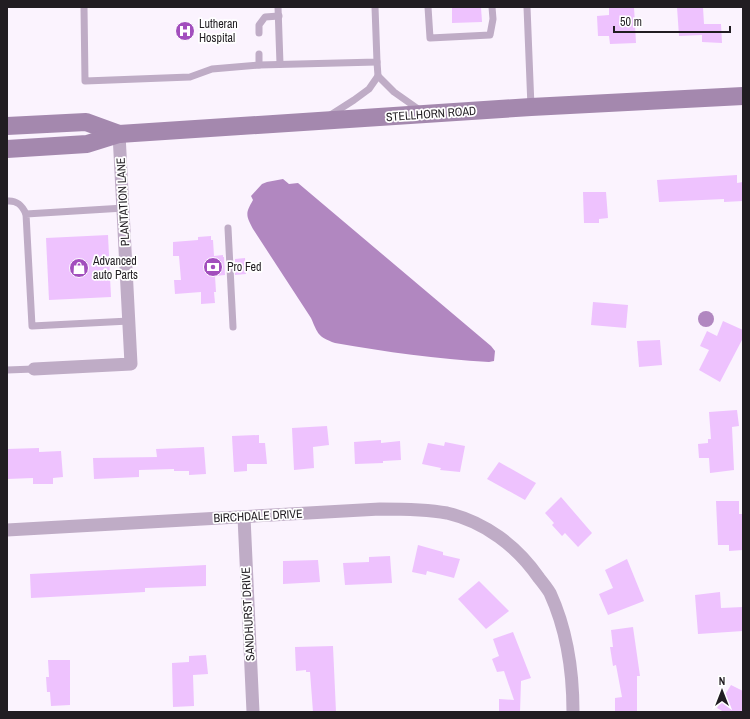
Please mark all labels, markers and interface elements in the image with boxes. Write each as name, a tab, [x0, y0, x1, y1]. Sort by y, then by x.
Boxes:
scale bar	[614, 8, 730, 34]
text: 50 m	[620, 14, 642, 30]
place label: Lutheran Hospital	[199, 16, 238, 46]
hospital icon: Lutheran Hospital	[174, 20, 196, 42]
street label: STELLHORN ROAD	[385, 103, 477, 125]
street label: PLANTATION LANE	[113, 157, 133, 247]
place label: Advanced auto Parts	[92, 253, 138, 283]
bank icon: Pro Fed	[202, 256, 224, 278]
shop icon: Advanced auto Parts	[68, 257, 90, 279]
place label: Pro Fed	[227, 259, 262, 275]
street label: BIRCHDALE DRIVE	[213, 506, 303, 526]
street label: SANDHURST DRIVE	[238, 567, 258, 661]
north arrow	[702, 671, 742, 711]
text: N	[719, 674, 725, 688]

